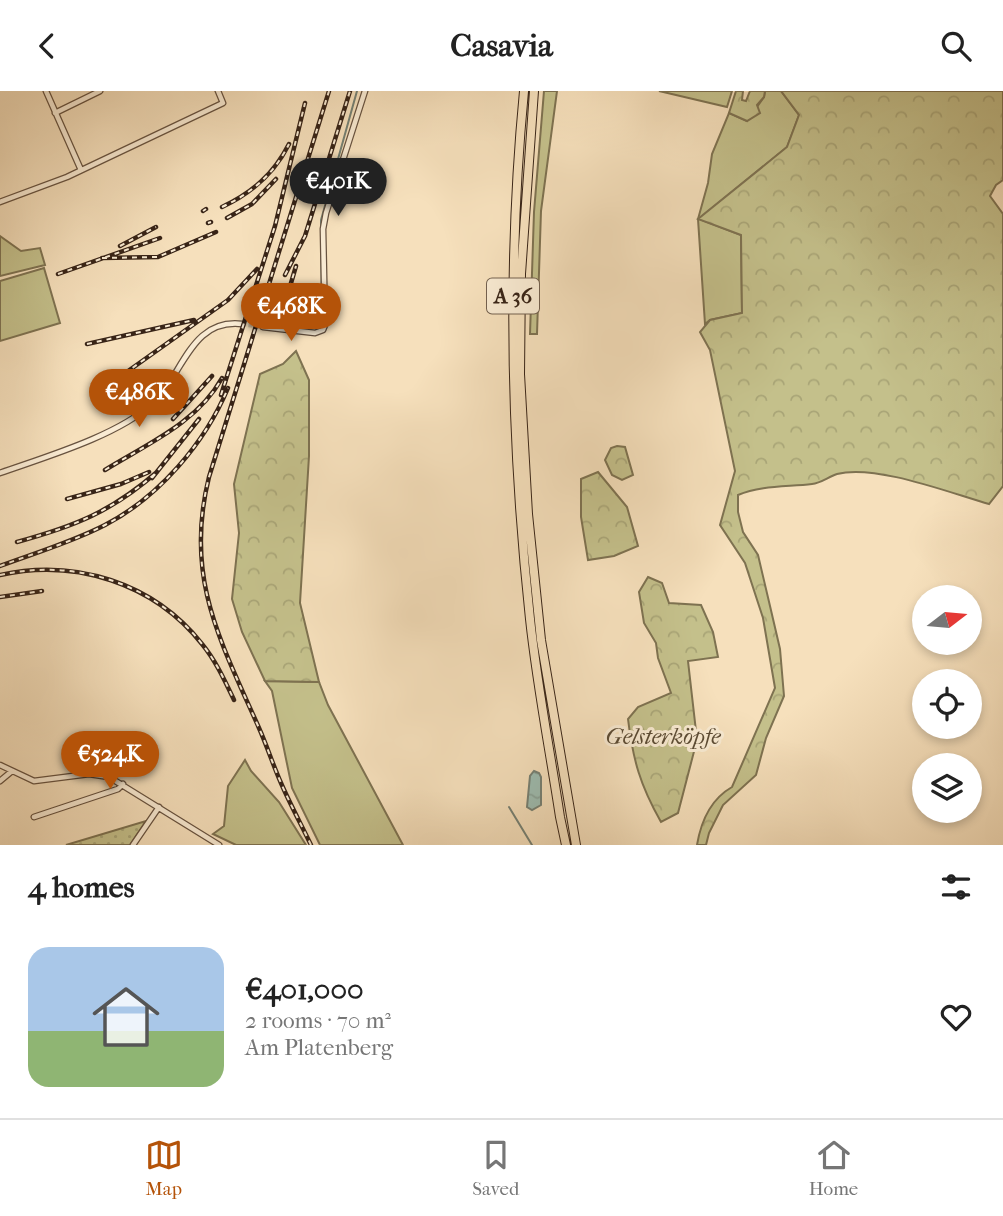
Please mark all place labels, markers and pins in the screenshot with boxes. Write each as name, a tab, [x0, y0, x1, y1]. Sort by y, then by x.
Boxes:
pin: €401K	[289, 159, 387, 218]
pin: €468K	[242, 283, 340, 343]
pin: €486K	[90, 369, 188, 429]
pin: €524K	[61, 731, 159, 791]

